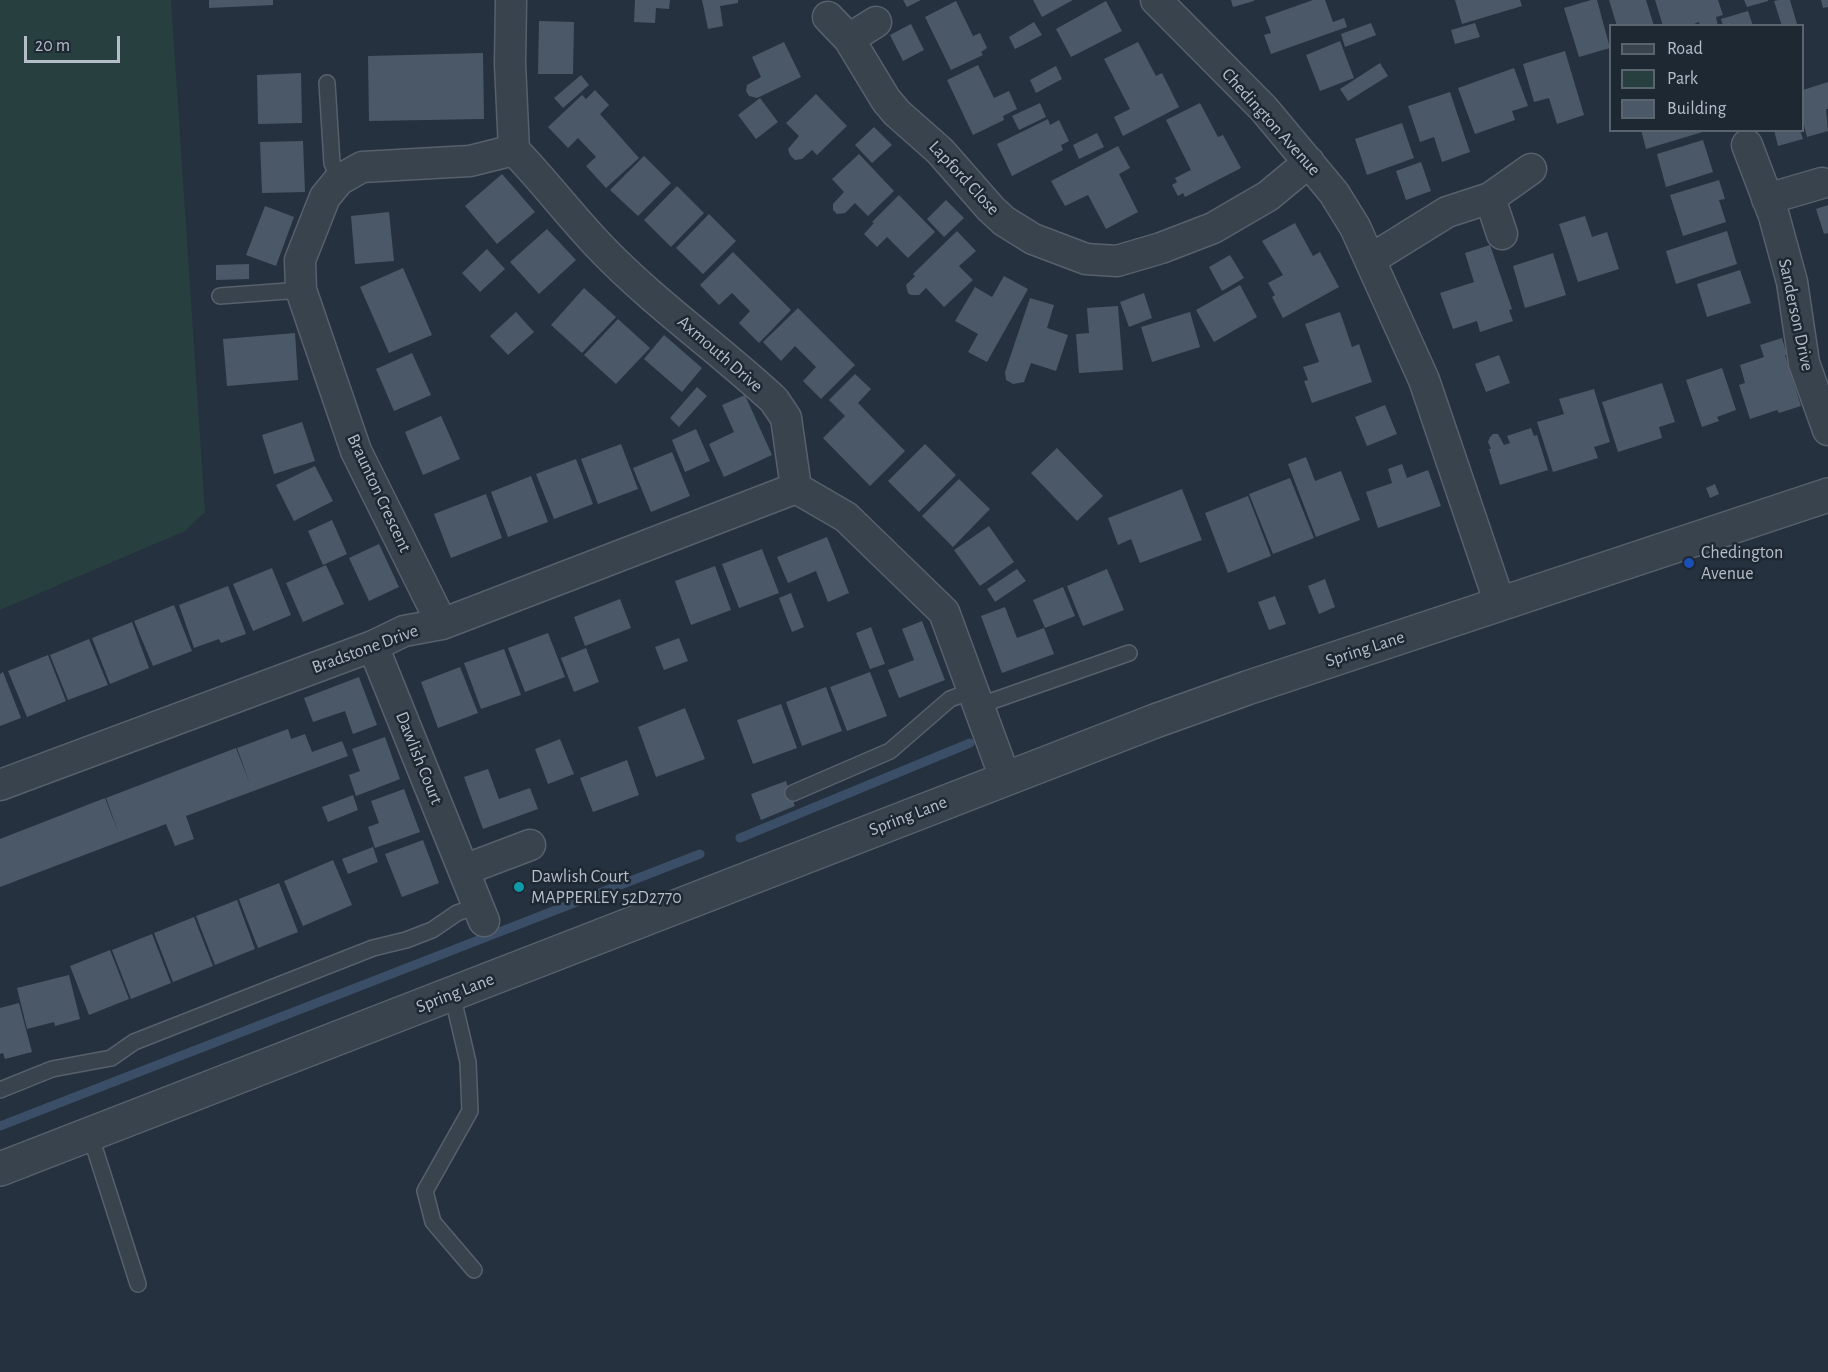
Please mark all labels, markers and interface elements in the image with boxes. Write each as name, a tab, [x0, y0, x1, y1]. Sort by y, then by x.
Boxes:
scale bar	[27, 24, 123, 62]
legend	[1609, 24, 1804, 132]
text: 20 m	[35, 37, 70, 55]
text: Road	[1667, 40, 1703, 58]
street label: Chedington Avenue	[1217, 64, 1325, 180]
text: Park	[1667, 70, 1698, 88]
text: Building	[1667, 100, 1726, 118]
street label: Lapford Close	[924, 136, 1004, 220]
street label: Sanderson Drive	[1774, 257, 1818, 373]
street label: Axmouth Drive	[673, 311, 767, 397]
street label: Braunton Crescent	[342, 430, 416, 556]
place label: Chedington Avenue	[1701, 542, 1783, 584]
marker: Chedington Avenue	[1682, 556, 1696, 570]
street label: Bradstone Drive	[309, 620, 421, 678]
street label: Spring Lane	[1323, 626, 1407, 672]
street label: Dawlish Court	[391, 709, 447, 807]
street label: Spring Lane	[866, 791, 950, 841]
place label: Dawlish Court MAPPERLEY 52D2770	[531, 866, 682, 908]
marker: Dawlish Court MAPPERLEY 52D2770	[512, 880, 526, 894]
street label: Spring Lane	[413, 968, 497, 1018]

